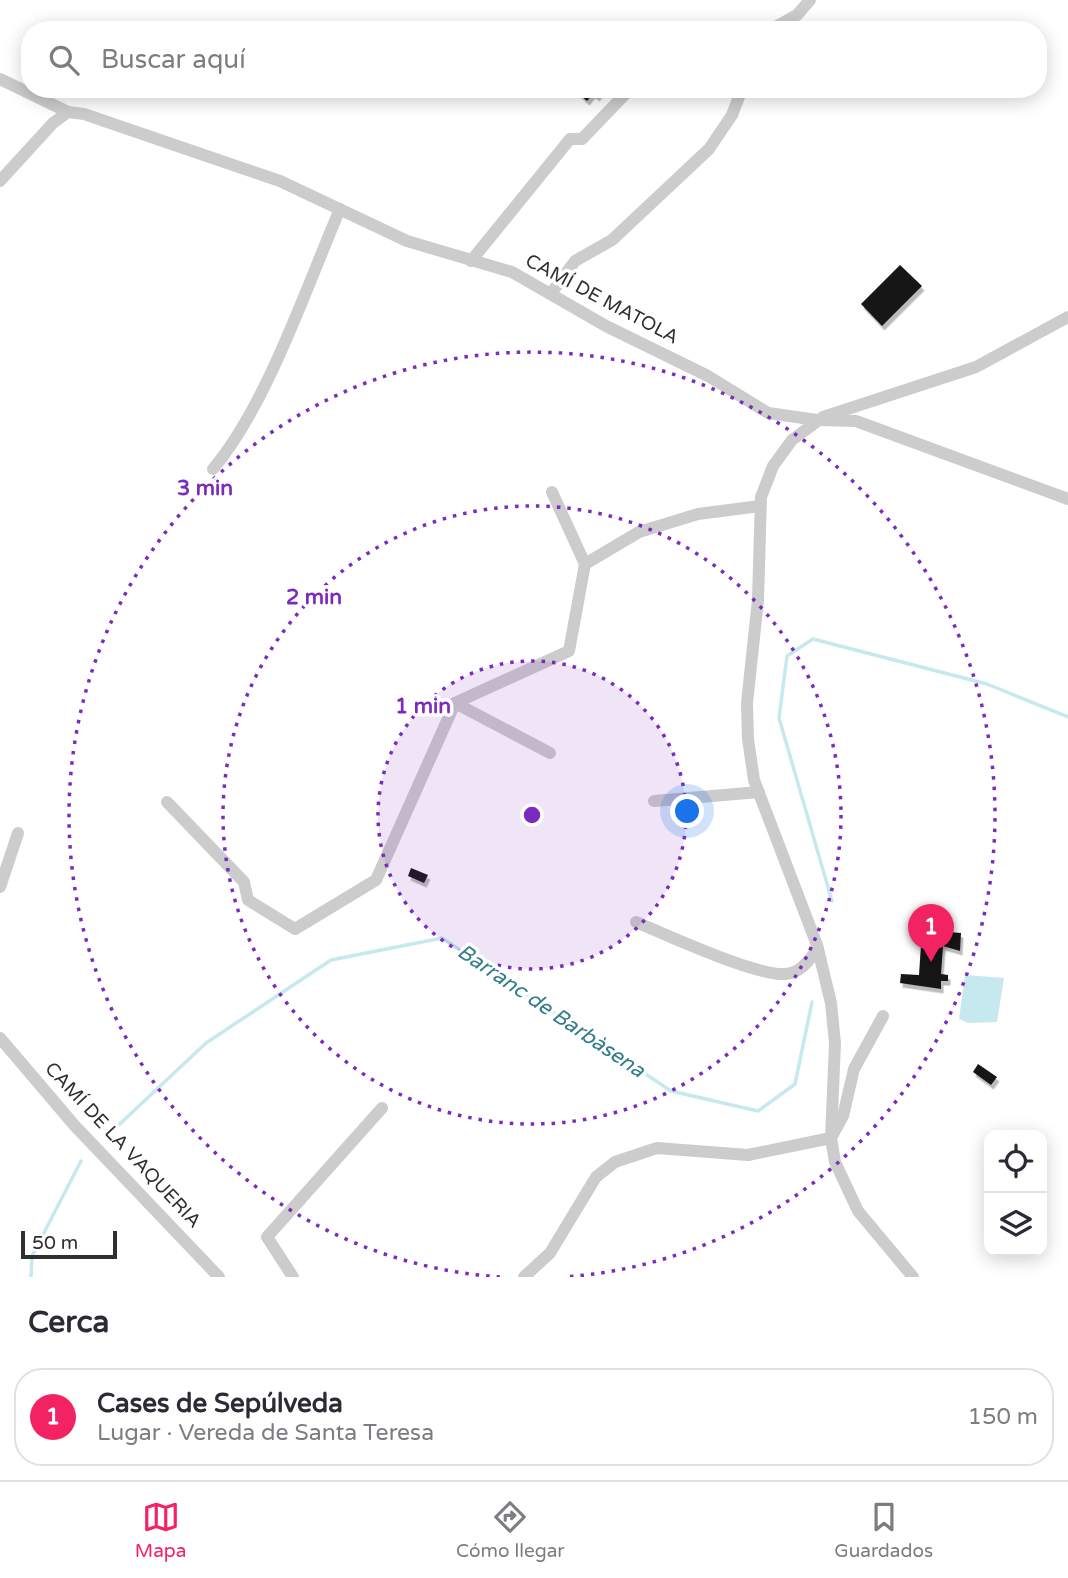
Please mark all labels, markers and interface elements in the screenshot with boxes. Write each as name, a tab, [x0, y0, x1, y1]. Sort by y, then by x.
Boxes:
search box	[21, 21, 1047, 98]
icon: search	[45, 41, 83, 79]
text: Buscar aquí	[101, 44, 246, 75]
street label: CAMÍ DE MATOLA	[522, 248, 683, 349]
text: 3 min	[177, 476, 233, 501]
text: 2 min	[286, 585, 342, 610]
text: 1 min	[395, 694, 451, 719]
your location	[670, 794, 704, 828]
centre of rings	[520, 803, 544, 827]
pin: 1	[908, 904, 954, 962]
water label: Barranc de Barbàsena	[453, 939, 650, 1084]
street label: CAMÍ DE LA VAQUERIA	[40, 1057, 206, 1232]
map controls	[984, 1130, 1047, 1256]
button: locate	[984, 1130, 1047, 1193]
button: layers	[984, 1193, 1047, 1256]
scale bar	[21, 1228, 117, 1260]
text: 50 m	[32, 1232, 78, 1254]
text: Cerca	[28, 1304, 109, 1341]
text: Cases de Sepúlveda	[97, 1388, 343, 1419]
text: 1	[46, 1403, 60, 1431]
text: 150 m	[968, 1403, 1038, 1431]
text: Lugar · Vereda de Santa Teresa	[97, 1419, 434, 1447]
tab: Mapa	[135, 1498, 187, 1562]
tab: Cómo llegar	[456, 1498, 565, 1562]
tab: Guardados	[834, 1498, 933, 1562]

